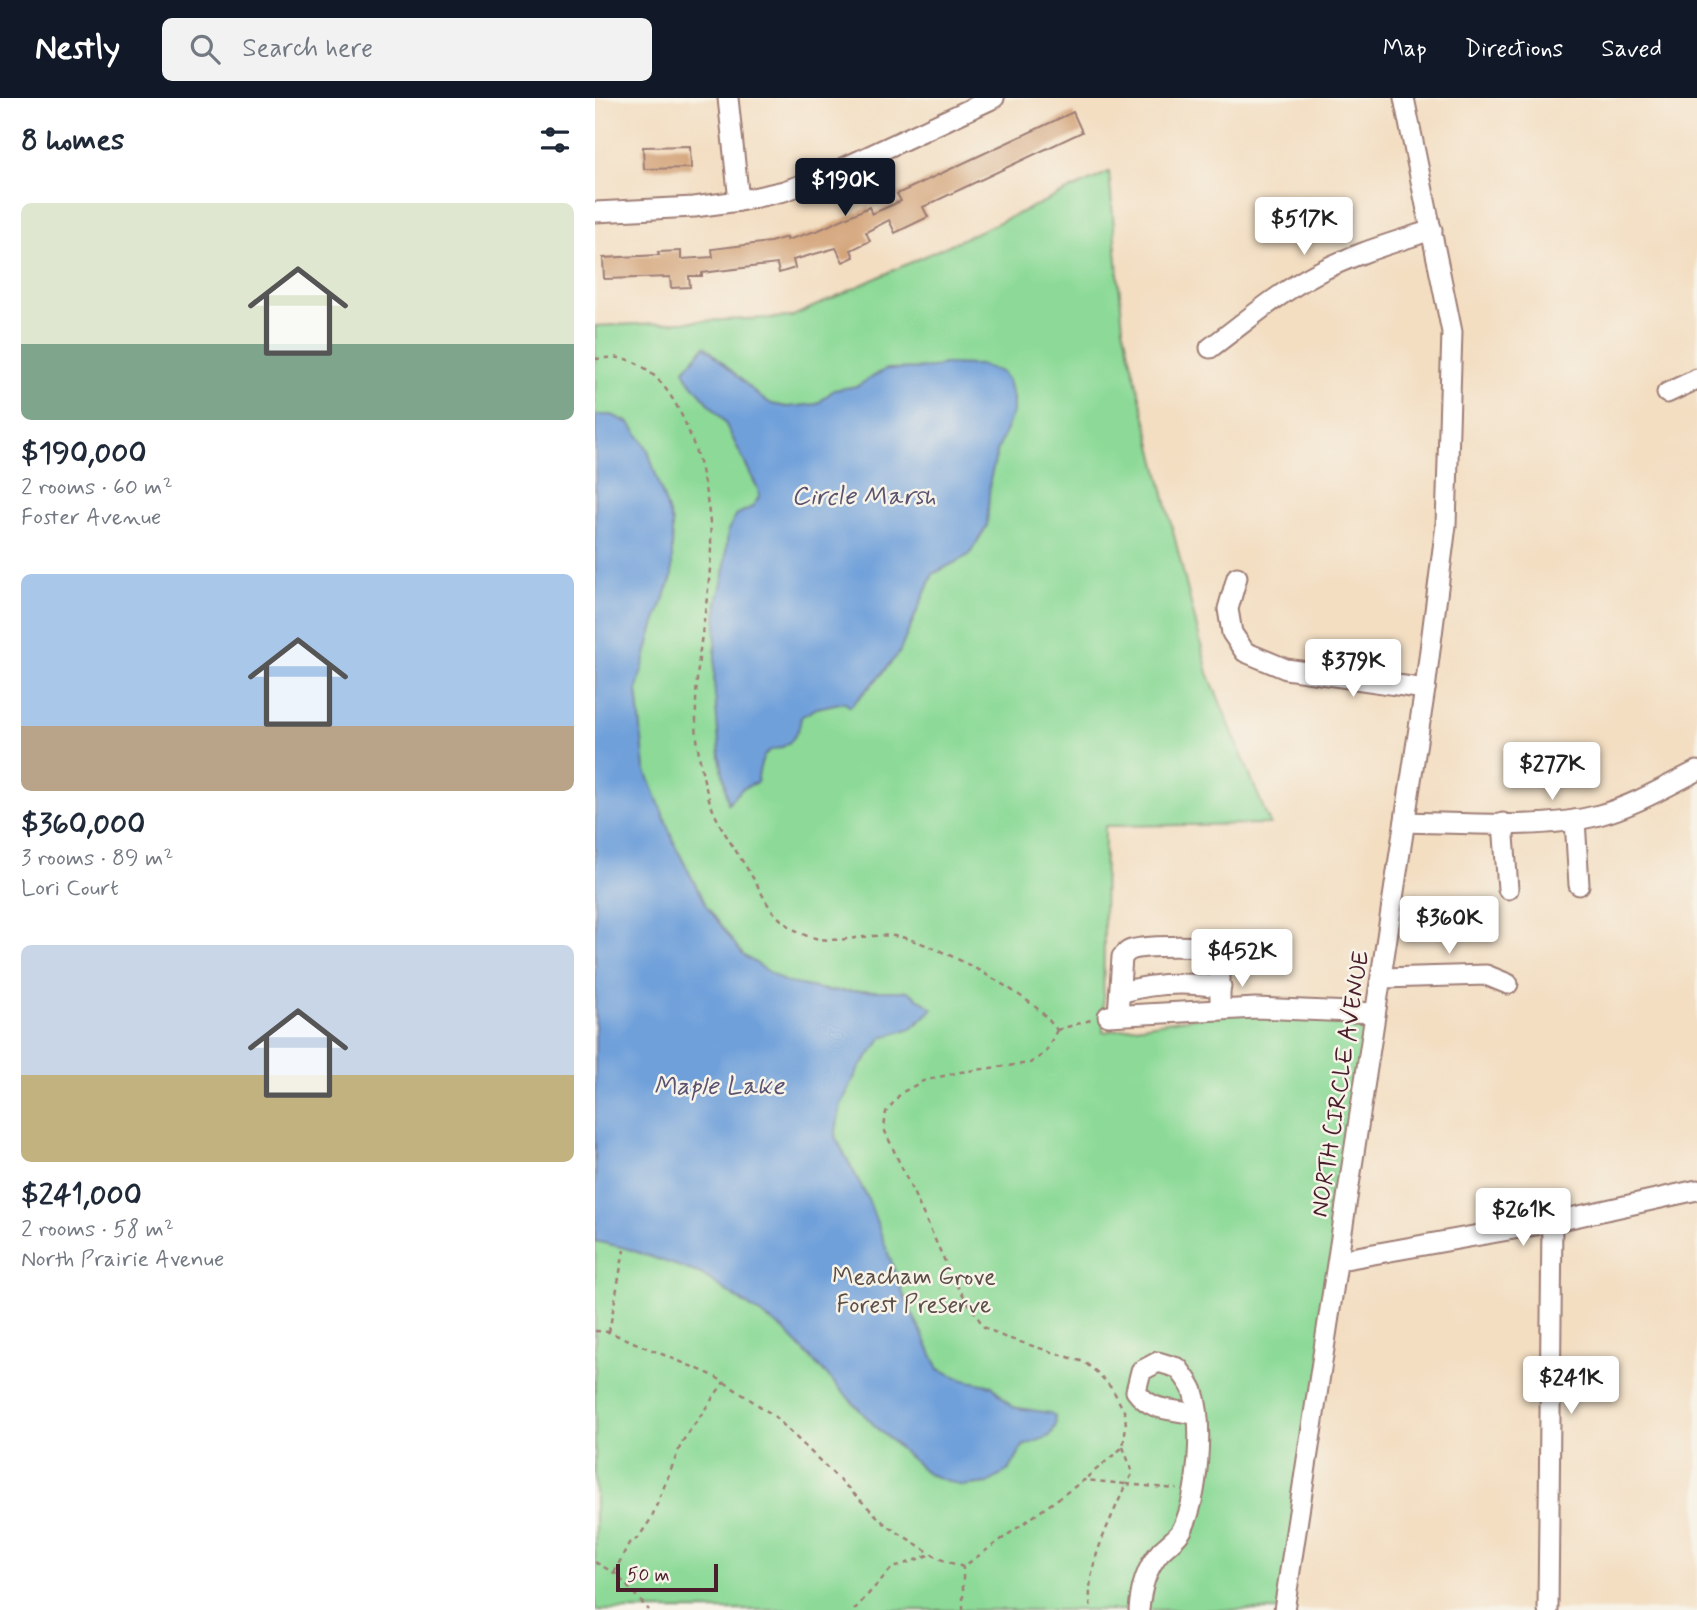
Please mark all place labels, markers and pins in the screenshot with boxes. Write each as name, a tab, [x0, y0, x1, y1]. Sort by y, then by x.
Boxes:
pin: $190K	[796, 158, 894, 218]
pin: $517K	[1255, 198, 1353, 257]
pin: $379K	[1304, 640, 1402, 699]
pin: $277K	[1503, 742, 1601, 802]
pin: $360K	[1400, 896, 1498, 956]
pin: $452K	[1193, 930, 1291, 989]
pin: $261K	[1474, 1188, 1572, 1248]
pin: $241K	[1522, 1356, 1620, 1416]

